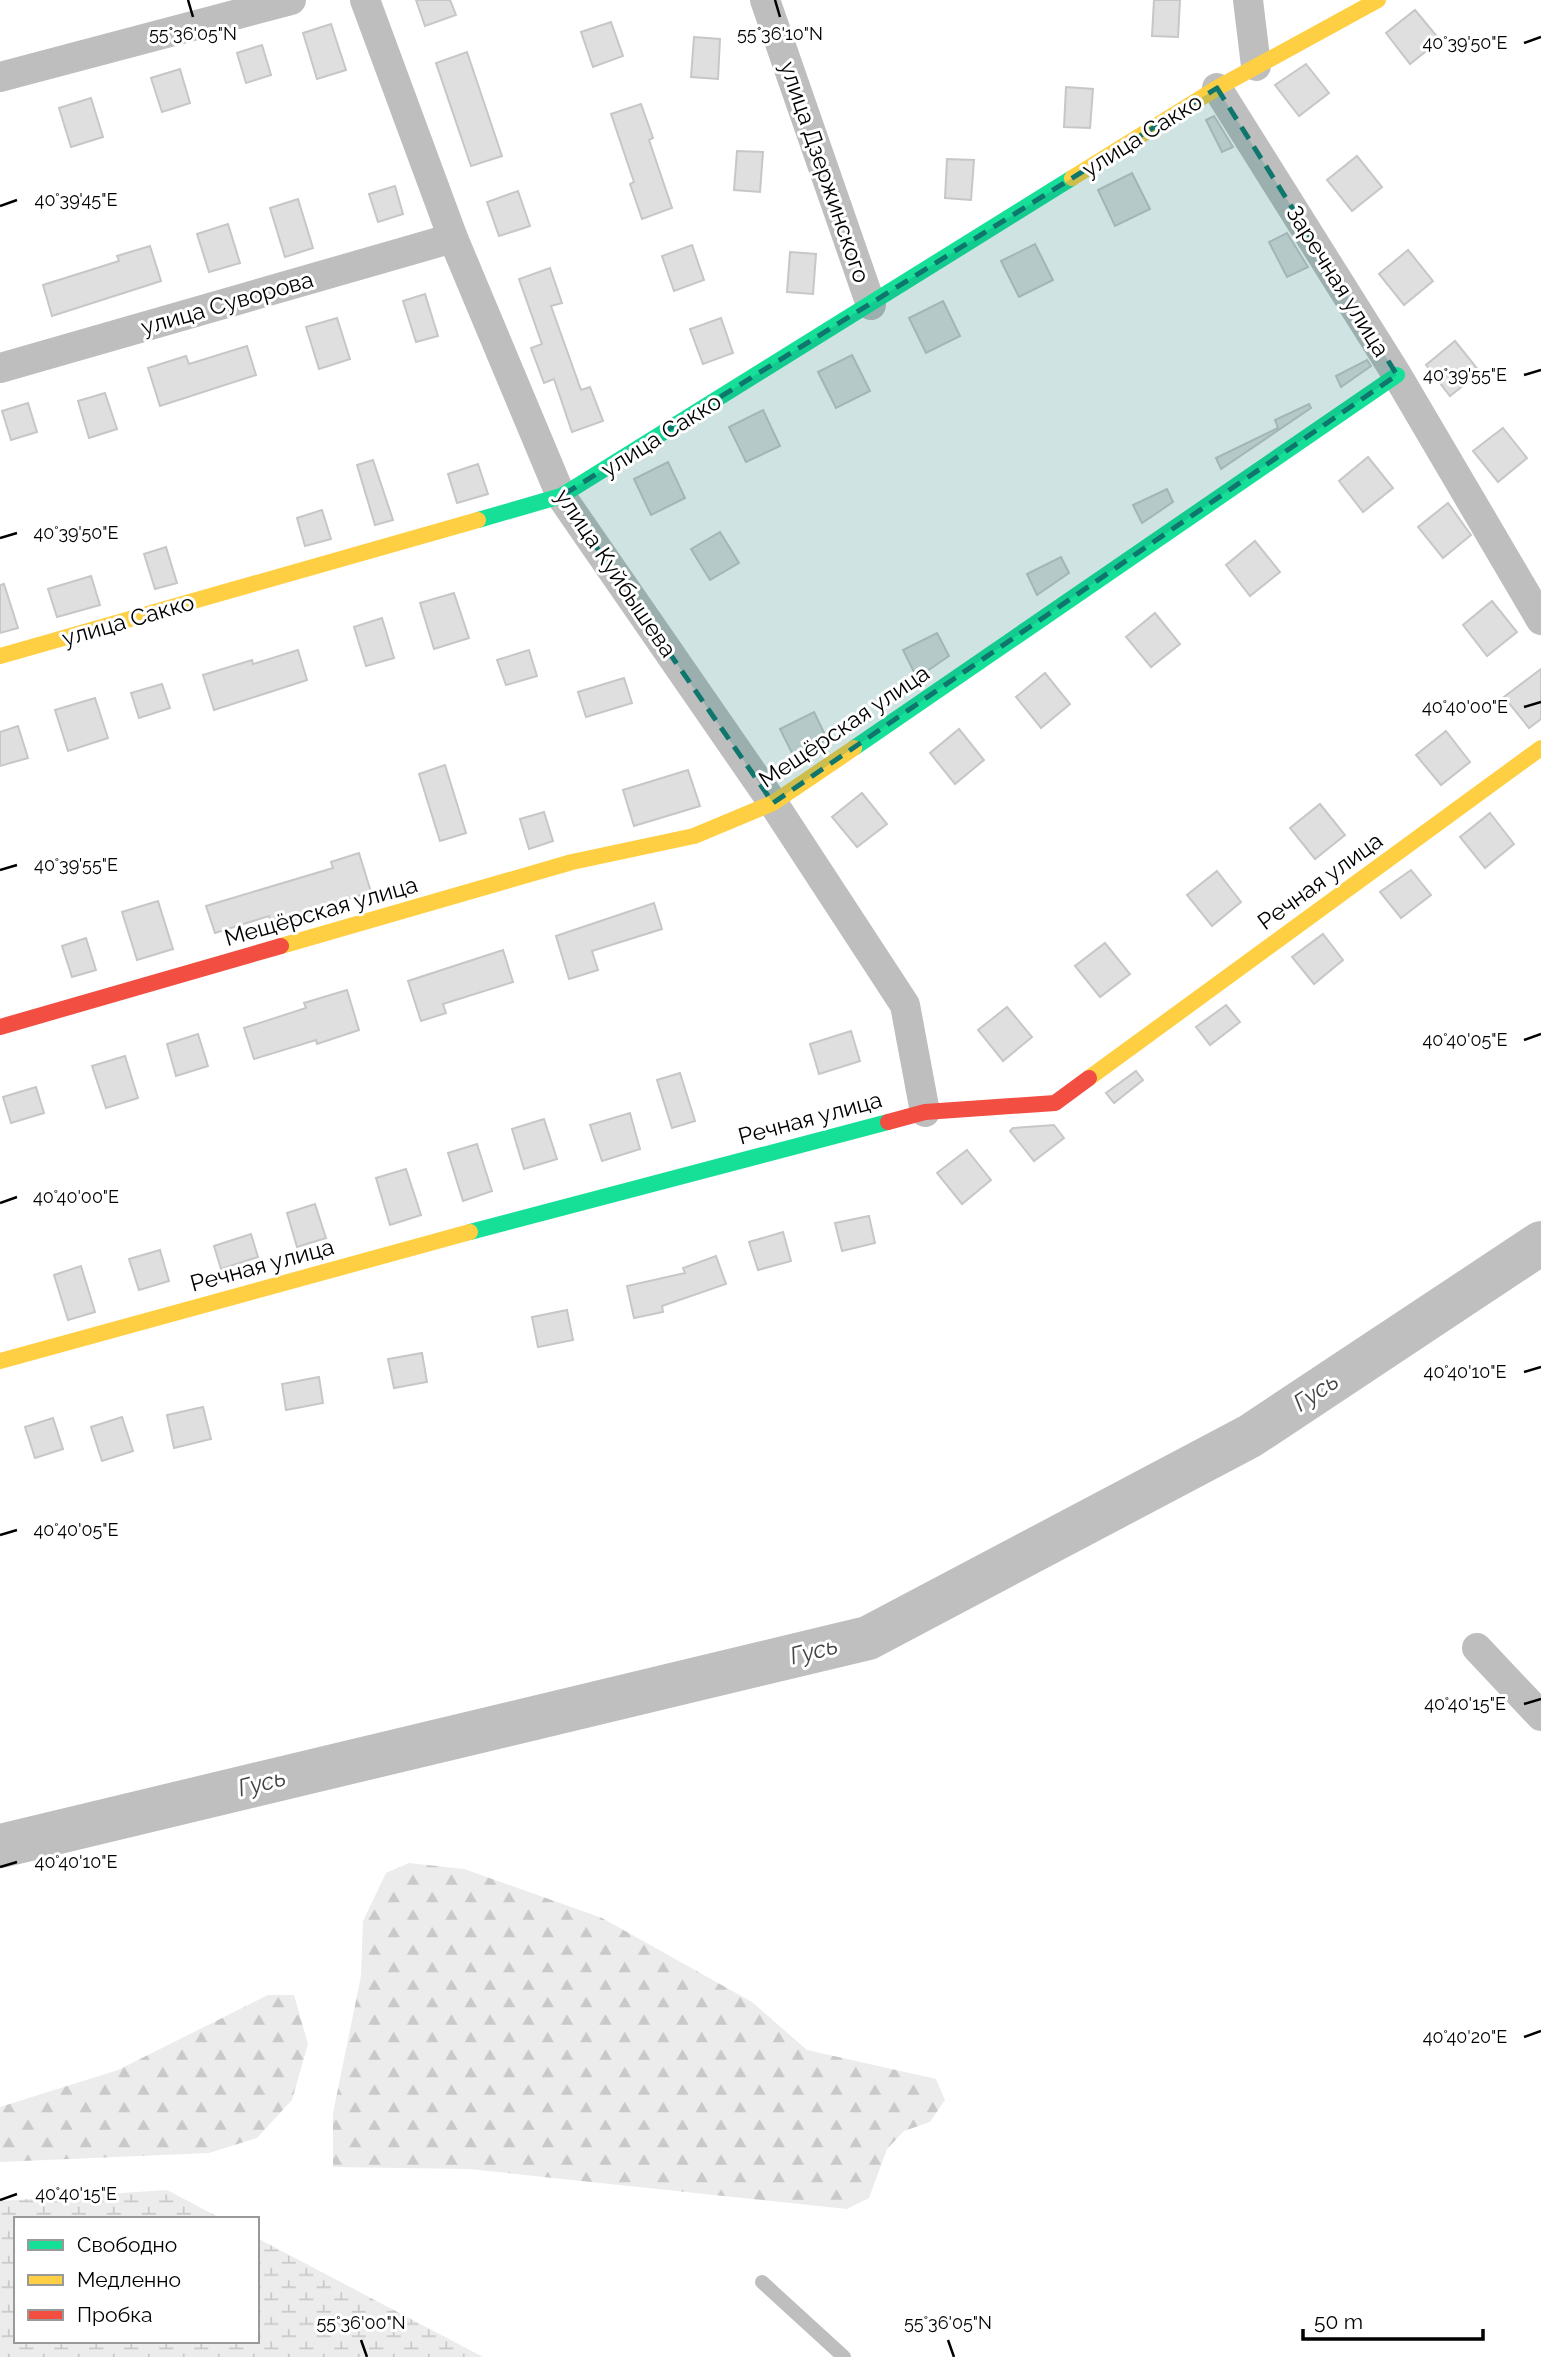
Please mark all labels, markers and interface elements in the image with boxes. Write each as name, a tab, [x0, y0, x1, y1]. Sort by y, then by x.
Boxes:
text: 55°36'05"N	[149, 23, 237, 44]
text: 55°36'10"N	[737, 23, 823, 44]
text: 40°39'50"E	[1423, 32, 1508, 53]
street label: улица Дзержинского	[775, 58, 876, 286]
street label: улица Сакко	[1077, 87, 1207, 182]
text: 40°39'45"E	[35, 189, 117, 210]
street label: Заречная улица	[1281, 200, 1396, 361]
street label: улица Суворова	[138, 265, 316, 340]
text: 40°39'55"E	[1423, 364, 1507, 385]
street label: улица Сакко	[596, 387, 726, 482]
street label: улица Куйбышева	[550, 483, 683, 662]
text: 40°39'50"E	[34, 522, 119, 543]
street label: улица Сакко	[59, 588, 197, 651]
street label: Мещёрская улица	[754, 659, 934, 793]
text: 40°40'00"E	[1422, 696, 1508, 717]
street label: Речная улица	[1252, 826, 1387, 935]
text: 40°39'55"E	[34, 854, 118, 875]
street label: Мещёрская улица	[221, 870, 420, 951]
text: 40°40'05"E	[1423, 1029, 1508, 1050]
street label: Речная улица	[735, 1085, 885, 1150]
text: 40°40'00"E	[33, 1186, 119, 1207]
street label: Речная улица	[187, 1232, 337, 1297]
text: 40°40'10"E	[1424, 1361, 1506, 1382]
water label: Гусь	[1288, 1366, 1344, 1417]
text: 40°40'05"E	[34, 1519, 119, 1540]
water label: Гусь	[787, 1631, 841, 1670]
text: 40°40'15"E	[1424, 1693, 1506, 1714]
water label: Гусь	[235, 1763, 289, 1802]
text: 40°40'10"E	[35, 1851, 117, 1872]
text: 40°40'20"E	[1423, 2026, 1507, 2047]
text: 40°40'15"E	[35, 2183, 117, 2204]
legend	[14, 2217, 259, 2343]
text: Свободно	[77, 2232, 177, 2257]
text: Медленно	[77, 2267, 181, 2292]
scale bar	[1303, 2298, 1483, 2342]
text: Пробка	[77, 2302, 153, 2327]
text: 50 m	[1314, 2309, 1363, 2334]
text: 55°36'00"N	[316, 2312, 406, 2333]
text: 55°36'05"N	[904, 2312, 992, 2333]

